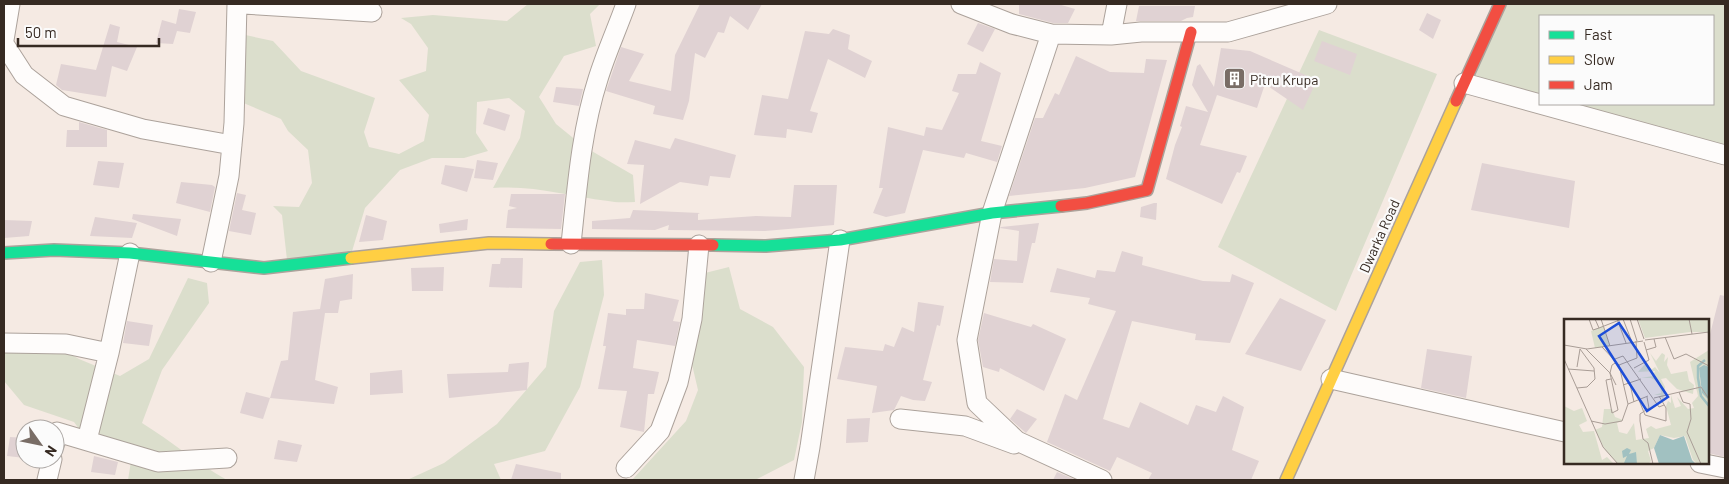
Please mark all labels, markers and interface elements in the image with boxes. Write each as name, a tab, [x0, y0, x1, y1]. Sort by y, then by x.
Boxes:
scale bar	[18, 15, 159, 47]
legend	[1539, 15, 1714, 105]
text: 50 m	[25, 23, 57, 41]
text: Fast	[1584, 25, 1612, 43]
text: Slow	[1584, 50, 1615, 68]
building icon: Pitru Krupa	[1222, 67, 1246, 91]
place label: Pitru Krupa	[1250, 71, 1318, 88]
text: Jam	[1584, 75, 1613, 93]
street label: Dwarka Road	[1355, 197, 1403, 275]
inset map	[1564, 319, 1709, 464]
north arrow	[15, 419, 65, 469]
text: N	[42, 443, 61, 460]

